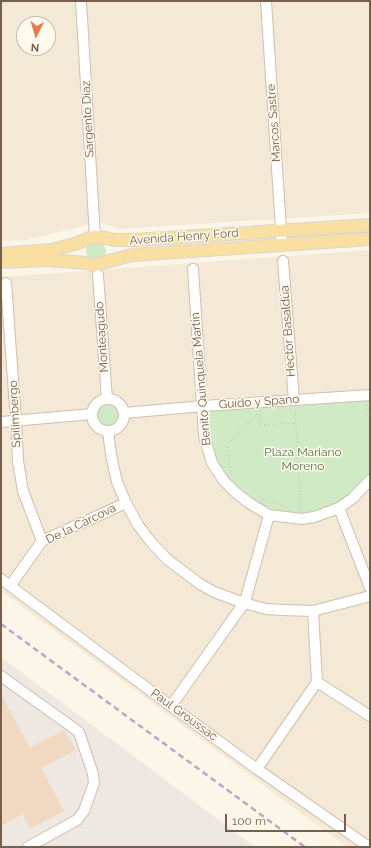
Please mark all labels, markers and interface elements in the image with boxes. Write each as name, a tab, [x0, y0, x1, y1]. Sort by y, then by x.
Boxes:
north arrow	[16, 16, 56, 56]
text: N	[30, 41, 40, 54]
street label: Sargento Díaz	[79, 80, 97, 158]
street label: Marcos Sastre	[264, 83, 284, 163]
street label: Avenida Henry Ford	[129, 226, 239, 248]
street label: Héctor Basaldúa	[278, 285, 298, 377]
street label: Monteagudo	[92, 301, 112, 373]
street label: Benito Quinquela Martín	[188, 312, 214, 446]
street label: Spilimbergo	[6, 380, 24, 448]
street label: Guido y Spano	[218, 392, 300, 412]
park label: Plaza Mariano Moreno	[264, 445, 342, 473]
street label: De la Cárcova	[43, 501, 119, 547]
street label: Paul Groussac	[148, 686, 220, 744]
scale bar	[227, 806, 348, 832]
text: 100 m	[232, 814, 266, 828]

